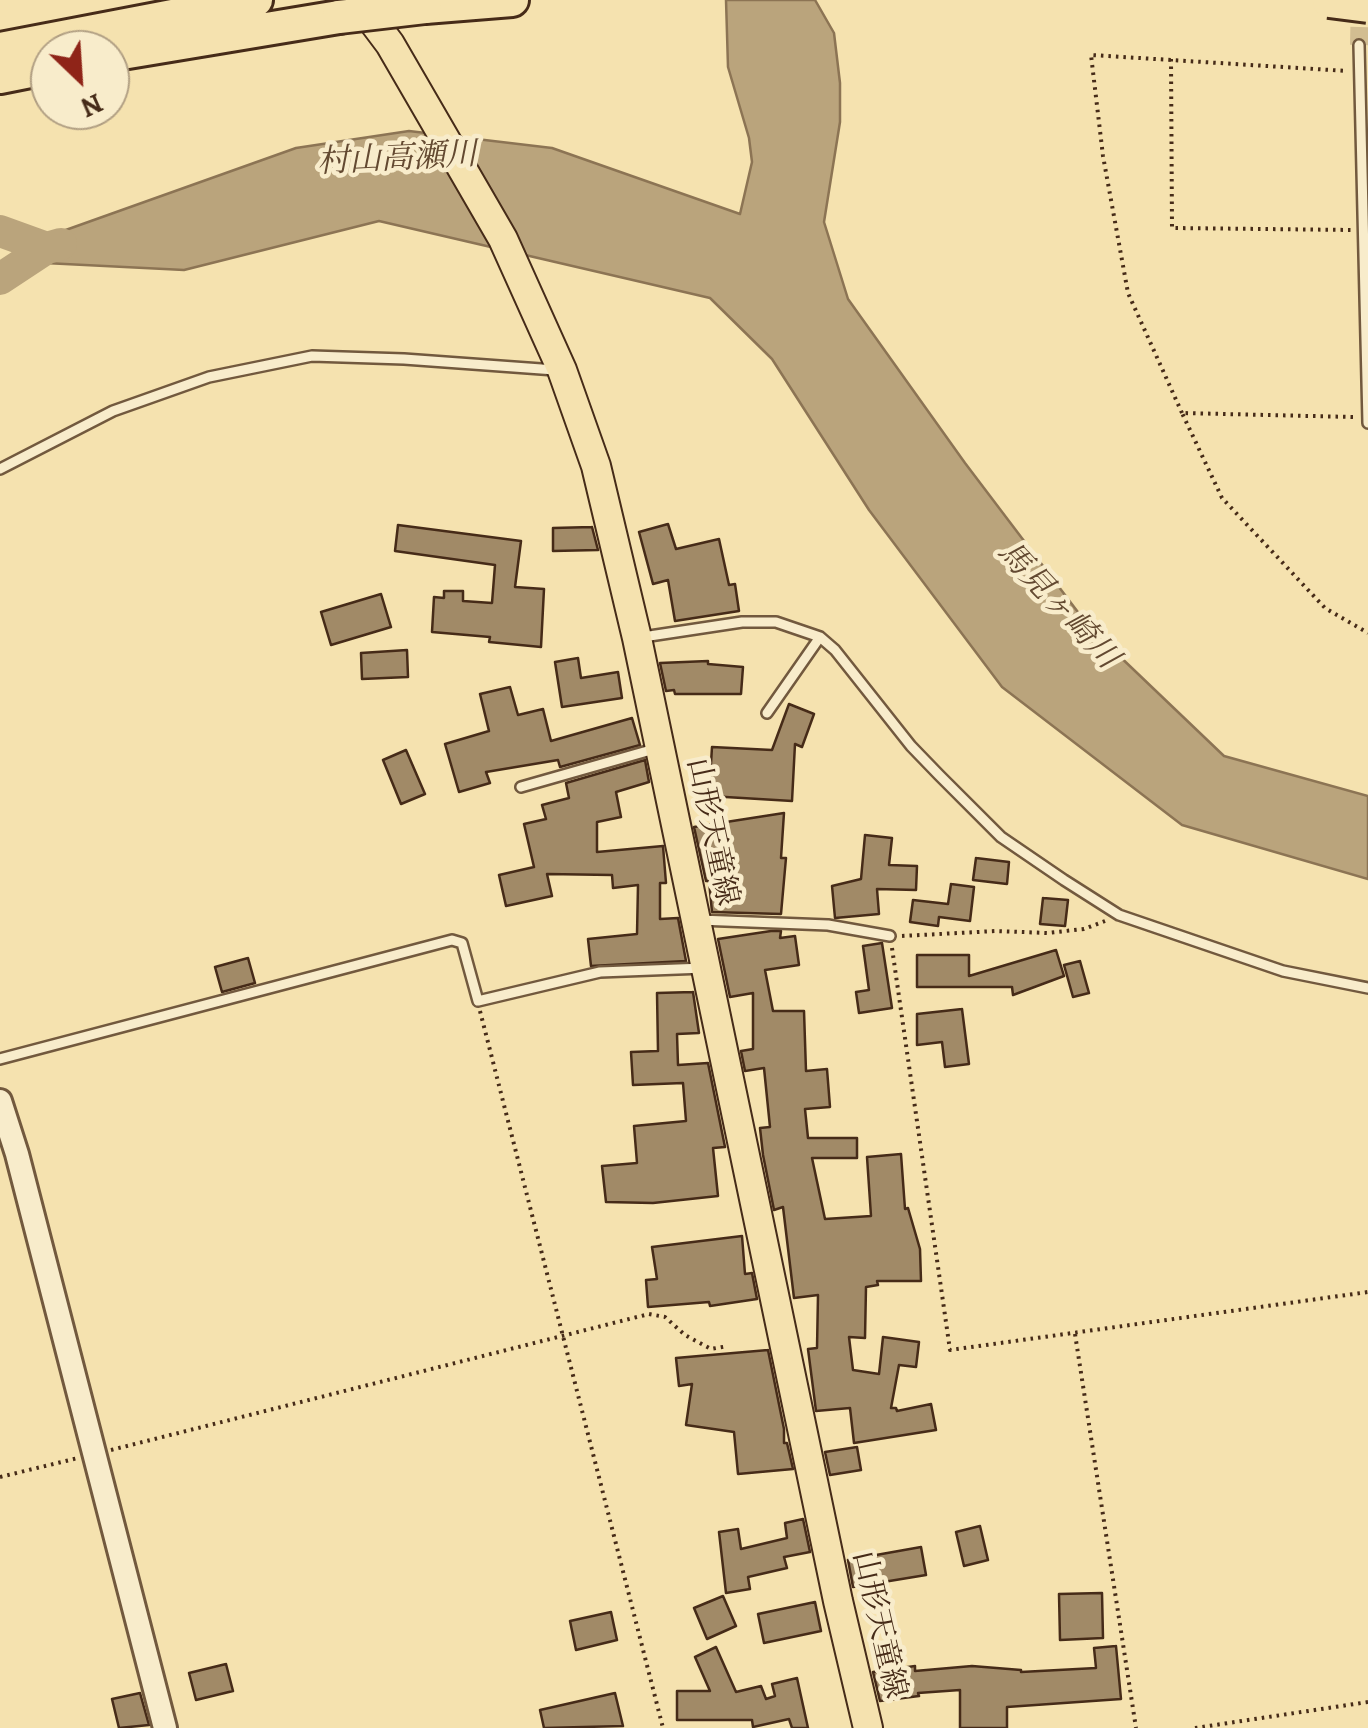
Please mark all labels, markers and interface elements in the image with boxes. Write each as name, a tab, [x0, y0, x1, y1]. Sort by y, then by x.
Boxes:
north arrow	[30, 30, 130, 130]
text: N	[75, 84, 109, 127]
water label: 村山高瀬川	[316, 137, 478, 183]
water label: 馬見ヶ崎川	[988, 534, 1126, 678]
street label: 山形天童線	[678, 755, 744, 909]
street label: 山形天童線	[844, 1548, 912, 1702]

